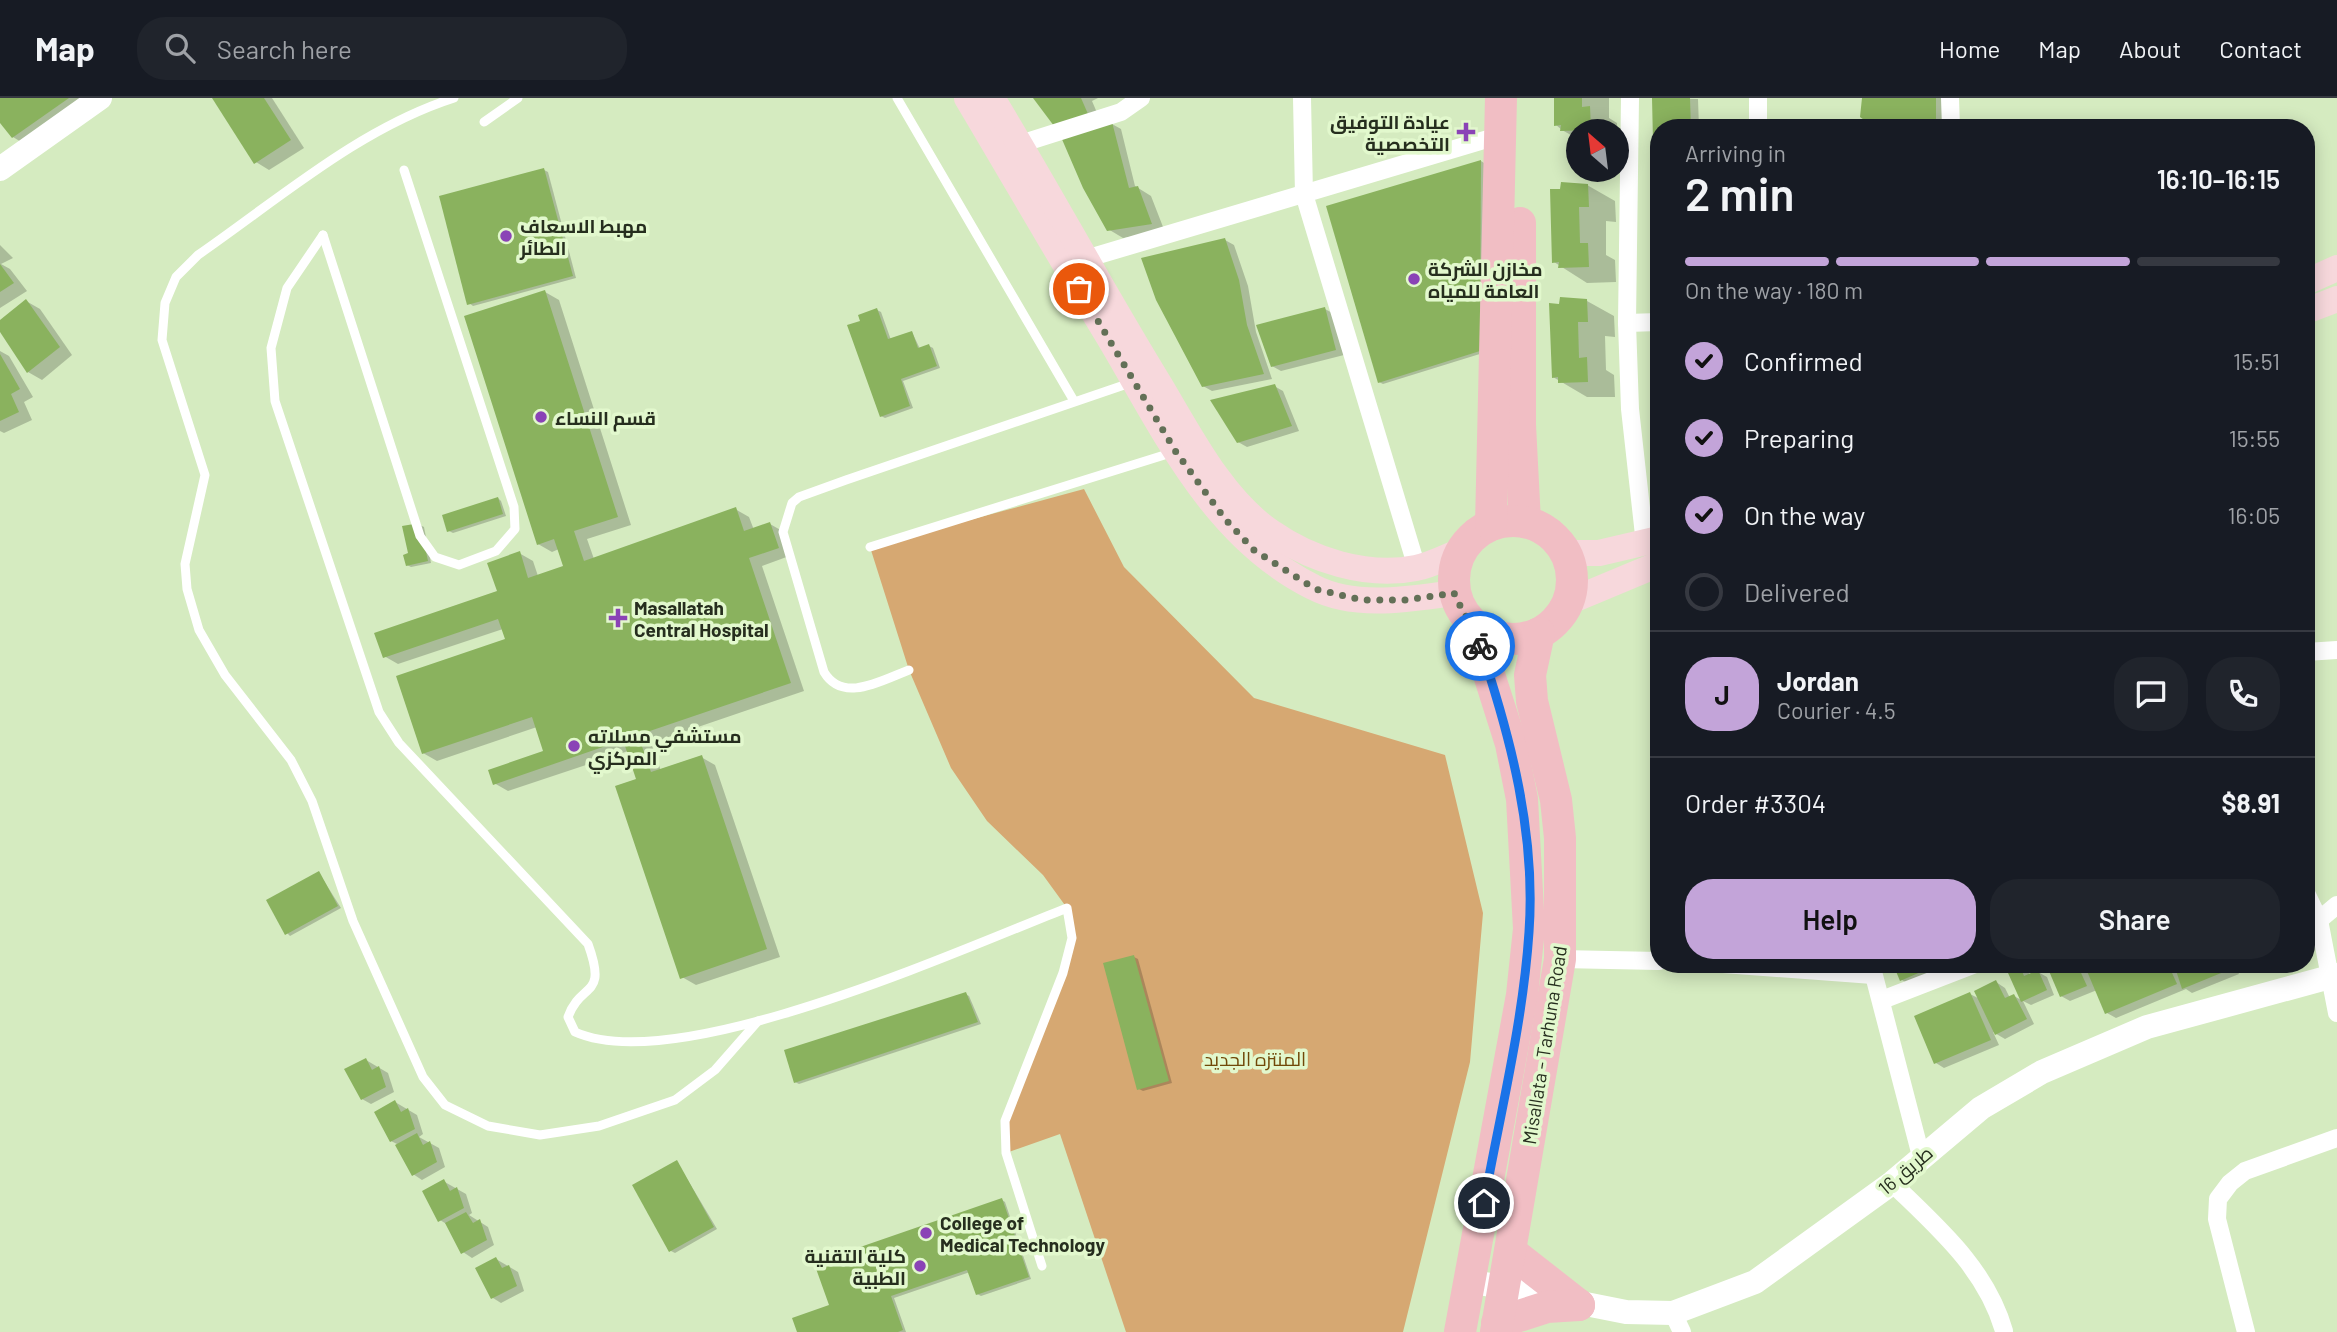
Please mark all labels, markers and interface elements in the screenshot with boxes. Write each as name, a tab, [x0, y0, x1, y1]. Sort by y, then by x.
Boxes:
search box	[137, 17, 627, 80]
text: Map	[35, 28, 95, 68]
icon: search	[161, 29, 199, 67]
text: Search here	[217, 33, 352, 64]
text: Home	[1939, 34, 2000, 63]
text: Map	[2038, 34, 2081, 63]
text: About	[2119, 34, 2181, 63]
text: Contact	[2219, 34, 2302, 63]
place label: عيادة التوفيق التخصصية	[1330, 110, 1450, 155]
north arrow	[1566, 119, 1629, 182]
map controls	[1566, 119, 1629, 182]
marker: عيادة التوفيق التخصصية	[1456, 122, 1476, 142]
text: Arriving in	[1685, 139, 1786, 167]
text: 16:10–16:15	[2157, 163, 2280, 194]
text: 2 min	[1685, 165, 1794, 220]
place label: مهبط الاسعاف الطائر	[519, 214, 647, 260]
marker: مهبط الاسعاف الطائر	[498, 228, 514, 244]
place label: مخازن الشركة العامة للمياه	[1428, 257, 1542, 302]
pin	[1049, 259, 1109, 319]
icon: bag	[1060, 270, 1098, 308]
marker: مخازن الشركة العامة للمياه	[1406, 271, 1422, 287]
text: On the way · 180 m	[1685, 276, 1863, 304]
icon: check	[1685, 342, 1723, 380]
text: Confirmed	[1744, 345, 1863, 376]
text: 15:51	[2233, 347, 2280, 375]
place label: قسم النساء	[555, 406, 656, 432]
marker: قسم النساء	[533, 409, 549, 425]
icon: check	[1685, 419, 1723, 457]
text: Preparing	[1744, 422, 1854, 453]
text: 15:55	[2229, 424, 2280, 452]
icon: check	[1685, 496, 1723, 534]
text: On the way	[1744, 499, 1865, 530]
text: 16:05	[2227, 501, 2280, 529]
text: Delivered	[1744, 576, 1850, 607]
place label: Masallatah Central Hospital	[634, 596, 769, 641]
marker: Masallatah Central Hospital	[608, 608, 628, 628]
courier	[1445, 611, 1515, 681]
icon: bike	[1461, 627, 1499, 665]
button: chat	[2114, 657, 2188, 731]
button: phone	[2206, 657, 2280, 731]
text: Jordan	[1777, 665, 1859, 696]
text: J	[1714, 679, 1730, 710]
text: Courier · 4.5	[1777, 696, 1896, 724]
place label: مستشفي مسلاته المركزي	[588, 724, 742, 774]
marker: مستشفي مسلاته المركزي	[566, 738, 582, 754]
text: Order #3304	[1685, 787, 1826, 818]
text: $8.91	[2222, 787, 2280, 818]
button: Help	[1685, 879, 1976, 959]
button: Share	[1990, 879, 2280, 959]
street label: Misallata - Tarhuna Road	[1517, 944, 1571, 1146]
park label: المنتزه الجديد	[1204, 1047, 1306, 1071]
street label: طريق 16	[1873, 1141, 1938, 1201]
pin	[1454, 1173, 1514, 1233]
icon: home	[1465, 1184, 1503, 1222]
place label: College of Medical Technology	[940, 1211, 1105, 1256]
marker: College of Medical Technology	[918, 1225, 934, 1241]
place label: كلية التقنية الطبية	[805, 1244, 906, 1289]
marker: كلية التقنية الطبية	[912, 1258, 928, 1274]

